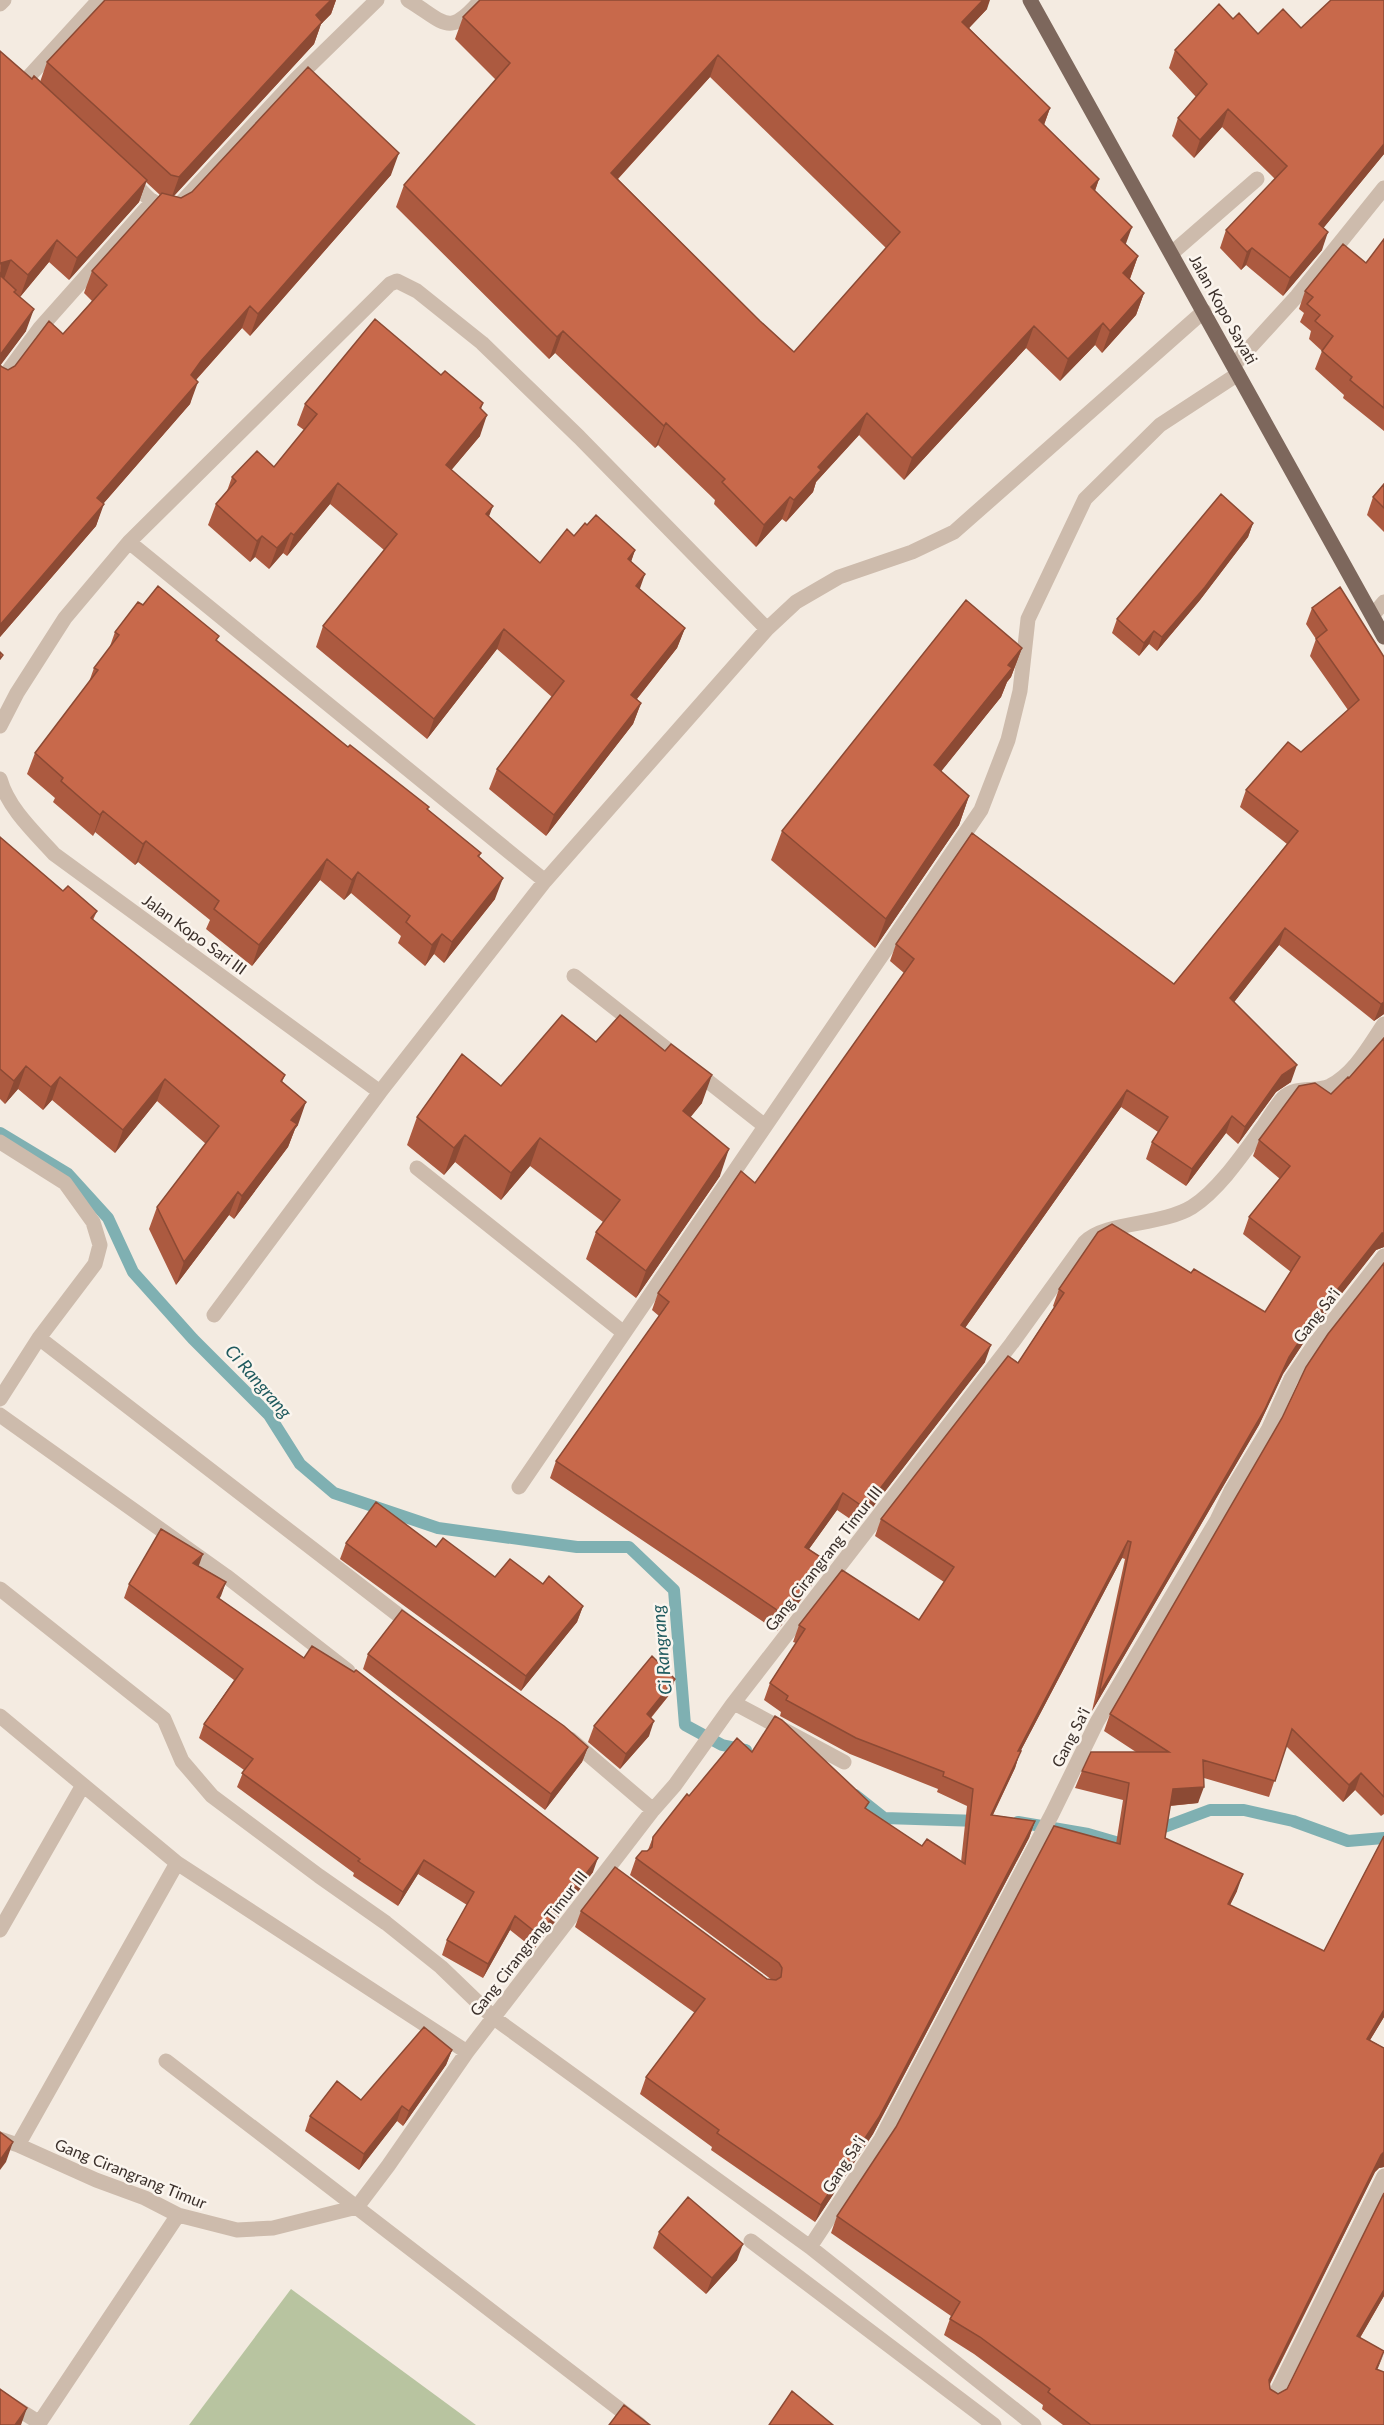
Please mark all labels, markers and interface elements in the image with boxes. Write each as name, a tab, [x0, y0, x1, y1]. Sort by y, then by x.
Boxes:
street label: Jalan Kopo Sayati	[1186, 251, 1262, 367]
street label: Jalan Kopo Sari III	[139, 890, 251, 978]
street label: Gang Sa'i	[1289, 1284, 1343, 1346]
water label: Ci Rangrang	[221, 1340, 297, 1422]
street label: Gang Cirangrang Timur III	[760, 1482, 886, 1634]
water label: Ci Rangrang	[646, 1604, 676, 1696]
street label: Gang Sa'i	[1047, 1704, 1093, 1770]
street label: Gang Cirangrang Timur III	[465, 1867, 591, 2019]
street label: Gang Sa'i	[817, 2132, 869, 2196]
street label: Gang Cirangrang Timur	[52, 2134, 210, 2212]

